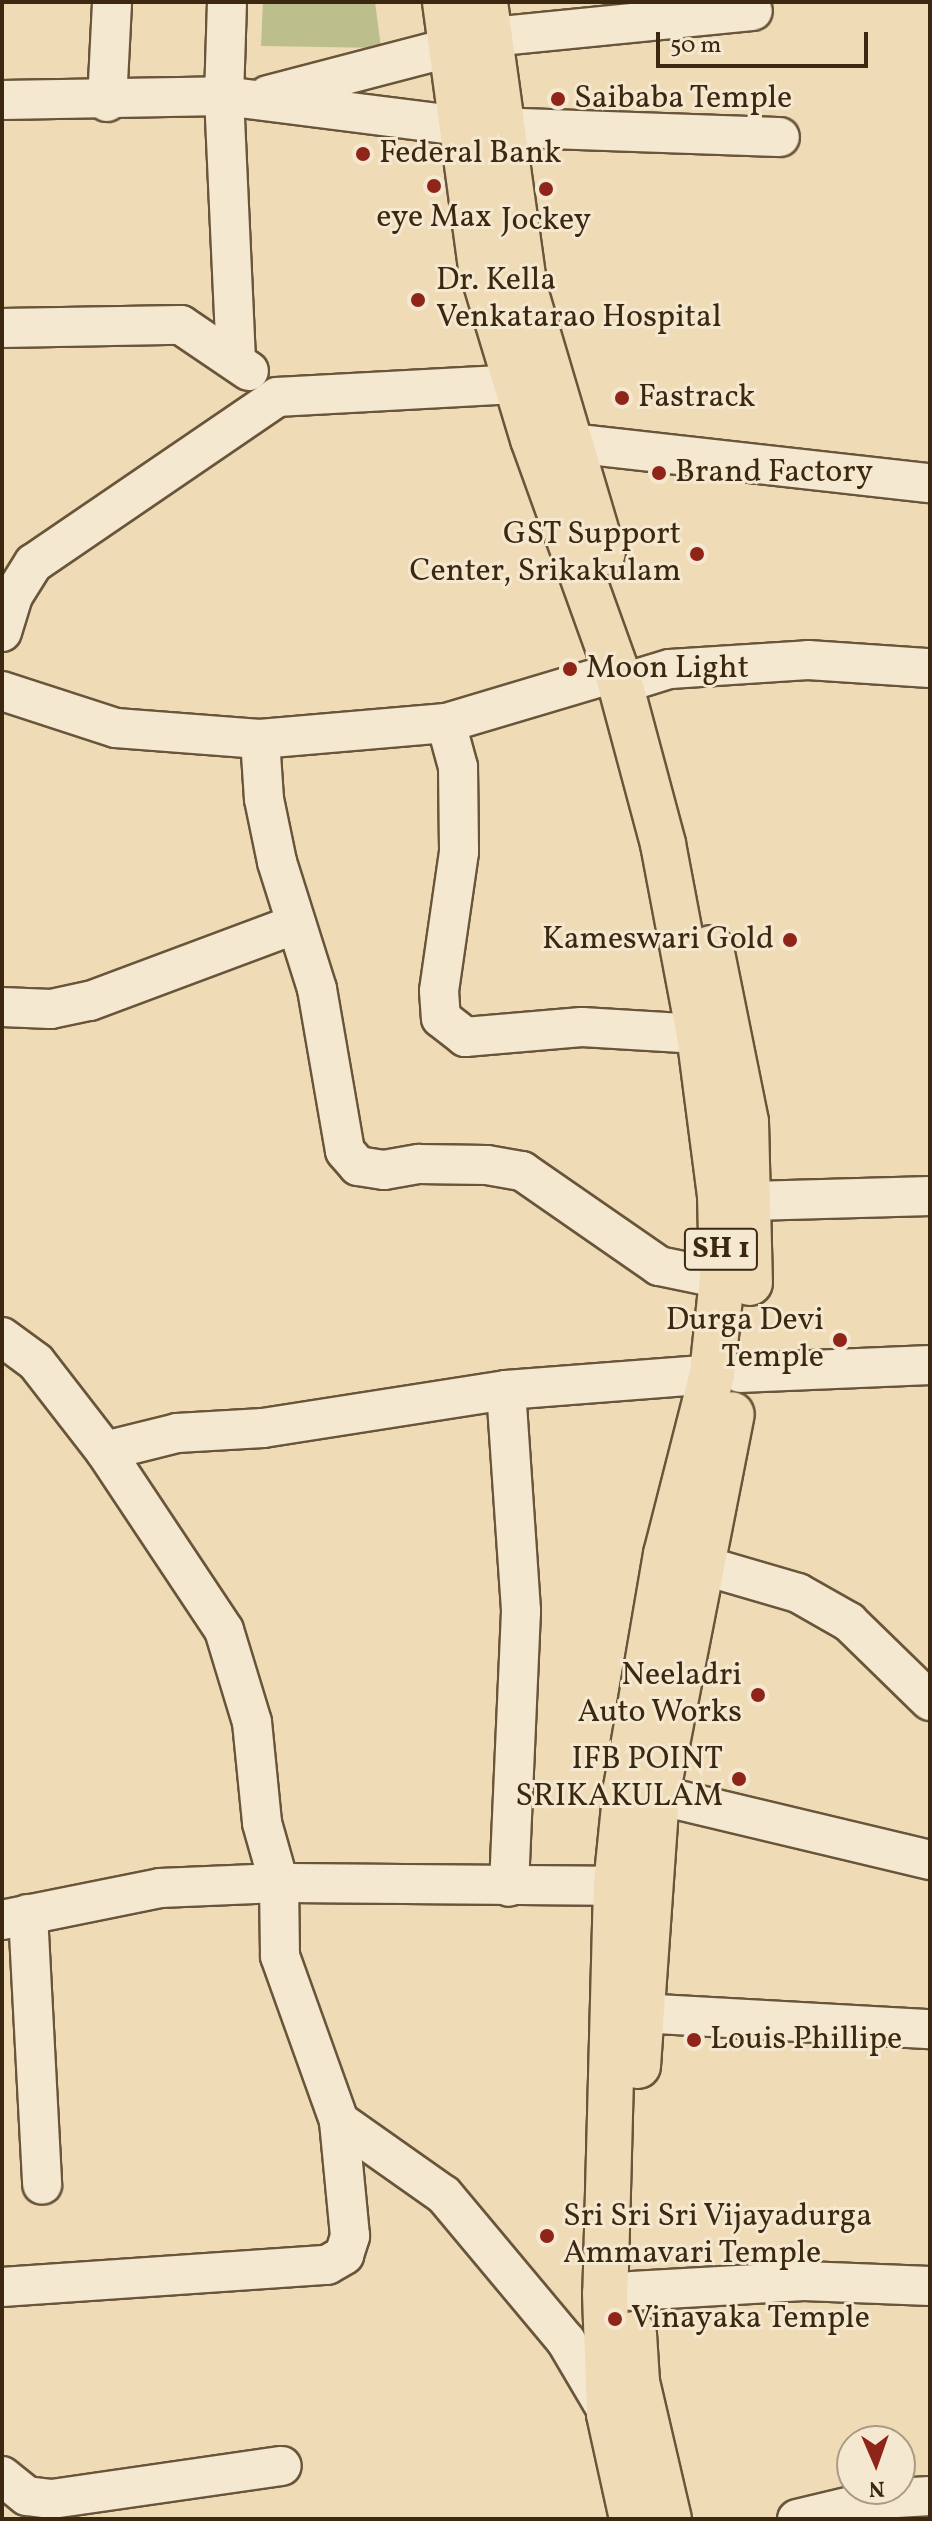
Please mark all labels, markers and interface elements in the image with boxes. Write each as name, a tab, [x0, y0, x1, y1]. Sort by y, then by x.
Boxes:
scale bar	[660, 16, 872, 66]
text: 50 m	[670, 29, 722, 63]
place label: Saibaba Temple	[574, 80, 793, 118]
marker: Saibaba Temple	[549, 90, 567, 108]
place label: Federal Bank	[379, 135, 561, 173]
marker: Federal Bank	[354, 145, 372, 163]
marker: eye Max	[425, 177, 443, 195]
marker: Jockey	[537, 180, 555, 198]
place label: eye Max	[376, 199, 492, 237]
place label: Jockey	[501, 202, 591, 240]
place label: Dr. Kella Venkatarao Hospital	[436, 263, 722, 338]
marker: Dr. Kella Venkatarao Hospital	[407, 289, 429, 311]
place label: Fastrack	[638, 379, 756, 417]
marker: Fastrack	[613, 389, 631, 407]
place label: Brand Factory	[675, 454, 873, 492]
marker: Brand Factory	[650, 464, 668, 482]
place label: GST Support Center, Srikakulam	[410, 517, 681, 592]
marker: GST Support Center, Srikakulam	[688, 545, 706, 563]
place label: Moon Light	[586, 650, 749, 688]
marker: Moon Light	[561, 660, 579, 678]
place label: Kameswari Gold	[542, 921, 774, 959]
marker: Kameswari Gold	[781, 931, 799, 949]
road number: SH 1	[683, 1223, 759, 1275]
place label: Durga Devi Temple	[666, 1303, 824, 1378]
marker: Durga Devi Temple	[831, 1331, 849, 1349]
place label: Neeladri Auto Works	[577, 1658, 742, 1733]
marker: Neeladri Auto Works	[749, 1686, 767, 1704]
place label: IFB POINT SRIKAKULAM	[515, 1742, 723, 1817]
marker: IFB POINT SRIKAKULAM	[730, 1770, 748, 1788]
place label: Louis Phillipe	[710, 2021, 902, 2059]
marker: Louis Phillipe	[685, 2031, 703, 2049]
place label: Sri Sri Sri Vijayadurga Ammavari Temple	[563, 2199, 873, 2274]
marker: Sri Sri Sri Vijayadurga Ammavari Temple	[538, 2227, 556, 2245]
place label: Vinayaka Temple	[631, 2300, 871, 2338]
marker: Vinayaka Temple	[606, 2310, 624, 2328]
north arrow	[836, 2425, 916, 2505]
text: N	[868, 2472, 885, 2503]

